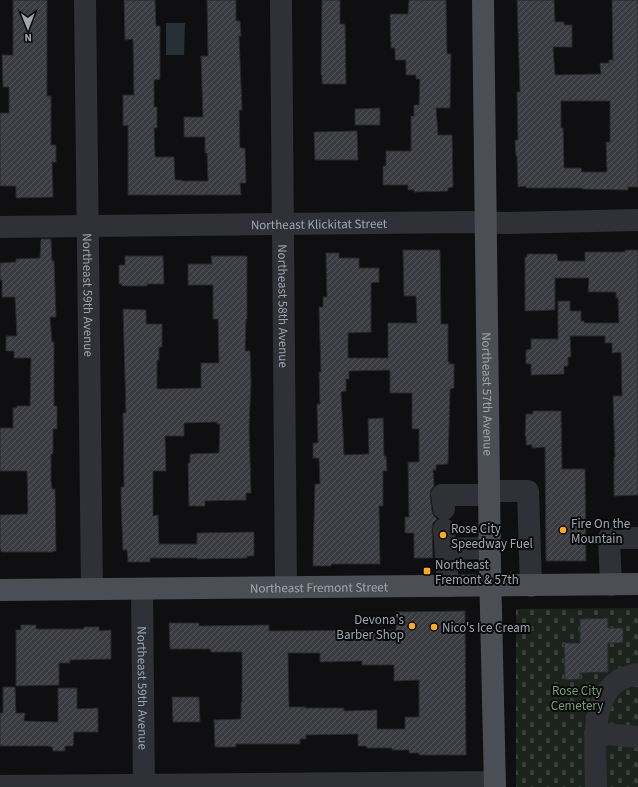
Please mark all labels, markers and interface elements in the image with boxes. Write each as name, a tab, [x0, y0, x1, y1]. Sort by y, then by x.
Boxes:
north arrow	[8, 8, 48, 48]
text: N	[24, 30, 32, 45]
street label: Northeast Klickitat Street	[251, 215, 388, 234]
street label: Northeast 59th Avenue	[78, 233, 97, 357]
street label: Northeast 58th Avenue	[273, 244, 292, 368]
street label: Northeast 57th Avenue	[477, 332, 497, 456]
place label: Fire On the Mountain	[571, 515, 630, 548]
place label: Rose City Speedway Fuel	[451, 520, 533, 553]
marker: Fire On the Mountain	[558, 525, 568, 535]
marker: Rose City Speedway Fuel	[438, 530, 448, 540]
place label: Northeast Fremont & 57th	[435, 556, 519, 589]
marker: Northeast Fremont & 57th	[422, 566, 432, 576]
street label: Northeast Fremont Street	[250, 578, 389, 598]
place label: Devona's Barber Shop	[336, 611, 405, 644]
place label: Nico's Ice Cream	[442, 619, 530, 637]
marker: Devona's Barber Shop	[407, 621, 417, 631]
marker: Nico's Ice Cream	[429, 622, 439, 632]
street label: Northeast 59th Avenue	[132, 626, 152, 750]
park label: Rose City Cemetery	[551, 682, 603, 715]

